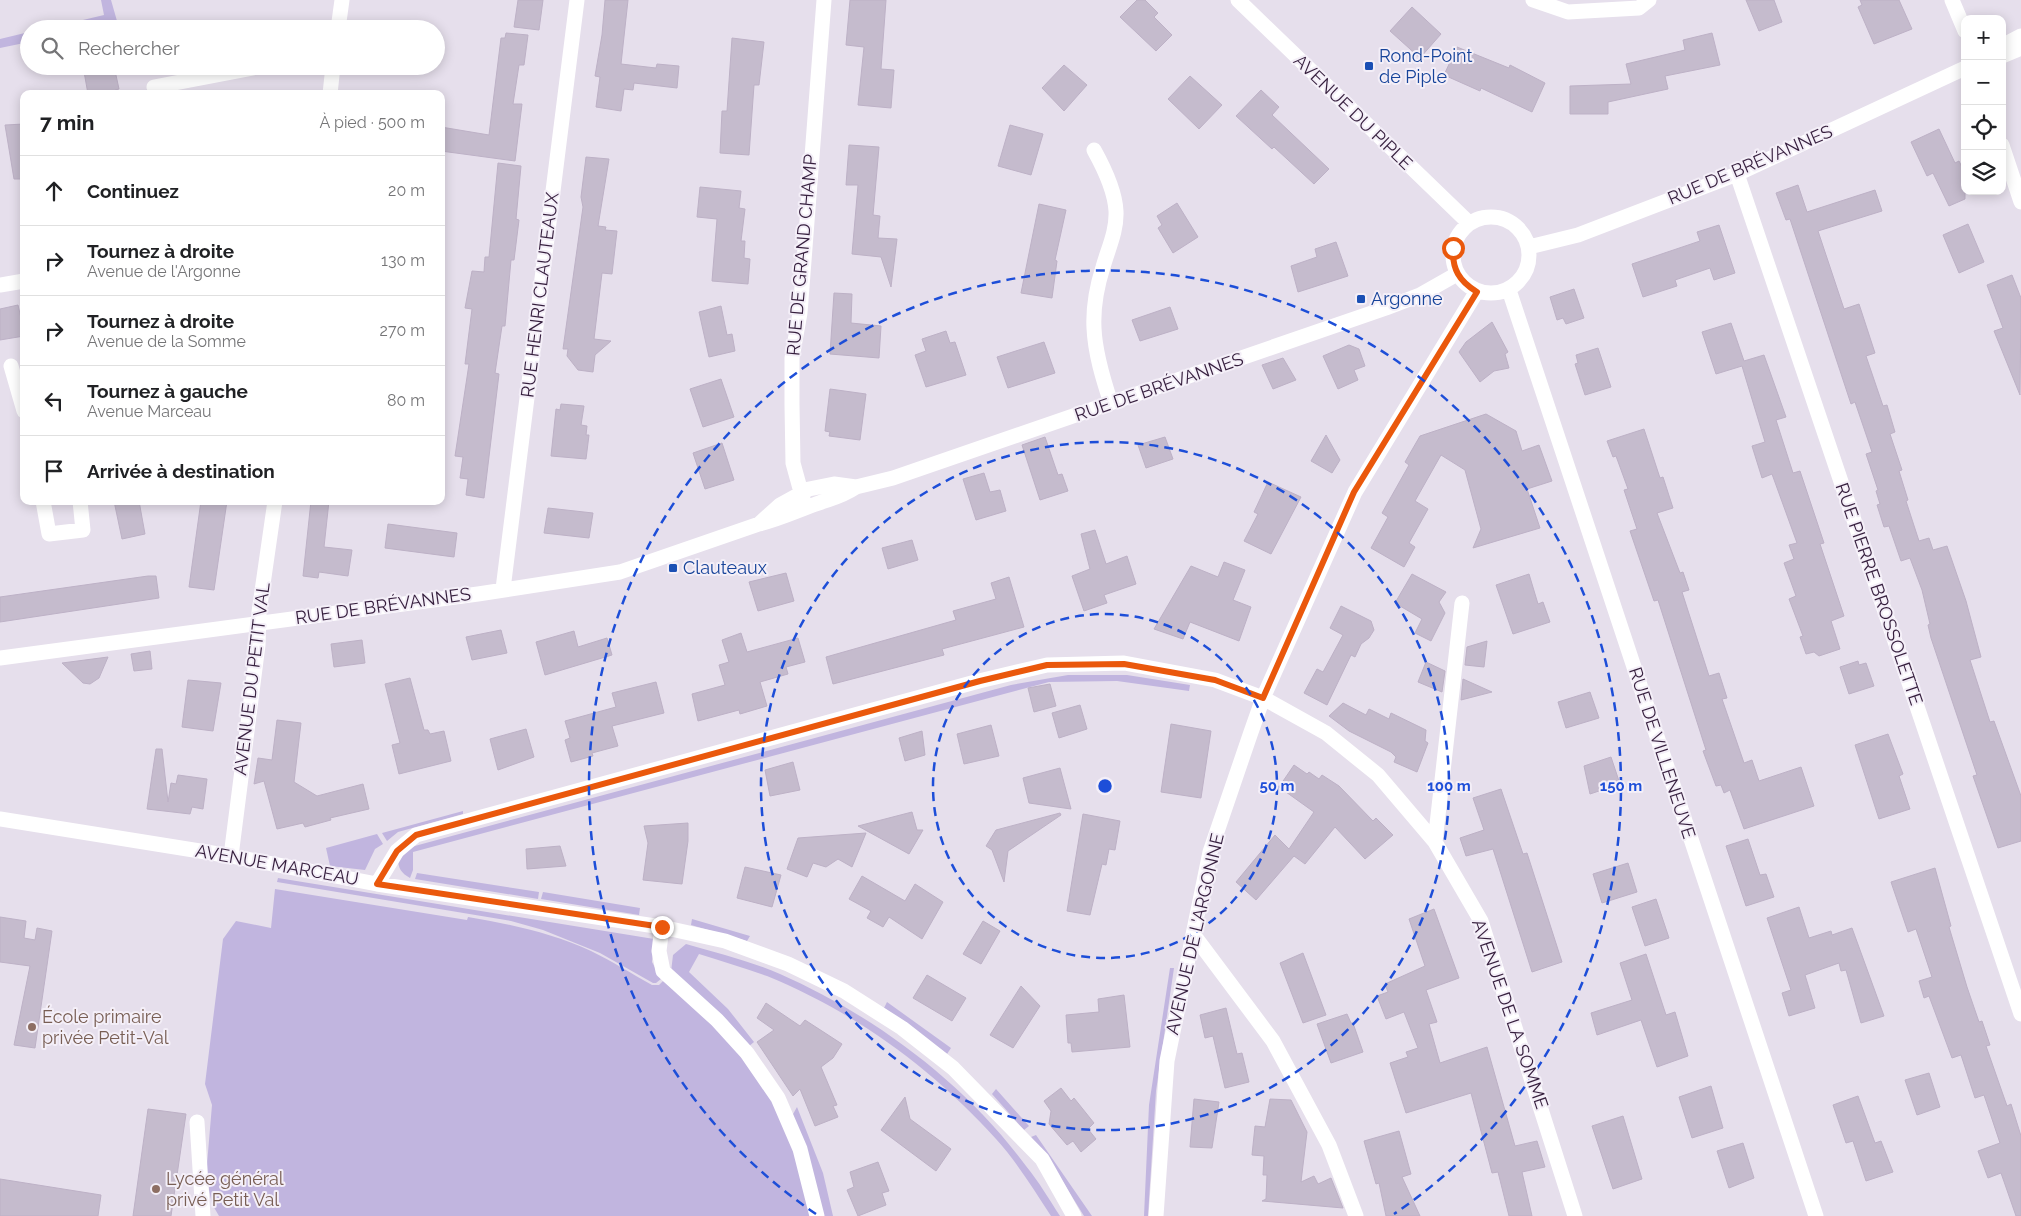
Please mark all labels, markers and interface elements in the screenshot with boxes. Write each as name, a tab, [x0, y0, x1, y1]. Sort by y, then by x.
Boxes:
map controls	[1961, 15, 2006, 195]
button: +	[1961, 15, 2006, 60]
search box	[20, 20, 445, 75]
icon: search	[38, 34, 66, 62]
text: Rechercher	[78, 37, 180, 59]
place label: Rond-Point de Piple	[1379, 45, 1473, 87]
street label: AVENUE DU PIPLE	[1290, 50, 1417, 174]
marker: Rond-Point de Piple	[1363, 60, 1375, 72]
button: −	[1961, 60, 2006, 105]
button: locate	[1961, 105, 2006, 150]
text: 7 min	[40, 110, 94, 135]
text: À pied · 500 m	[320, 113, 425, 132]
street label: RUE DE BRÉVANNES	[1664, 119, 1835, 209]
button: layers	[1961, 150, 2006, 195]
street label: RUE DE GRAND CHAMP	[782, 153, 821, 357]
icon: ahead	[40, 177, 68, 205]
text: Continuez	[87, 180, 179, 202]
text: 20 m	[388, 181, 425, 200]
street label: RUE HENRI CLAUTEAUX	[517, 191, 563, 399]
route start	[1442, 237, 1465, 260]
text: Tournez à droite	[87, 240, 234, 262]
icon: right	[40, 247, 68, 275]
text: 130 m	[381, 251, 425, 270]
text: Avenue de l'Argonne	[87, 262, 241, 281]
place label: Argonne	[1371, 288, 1443, 309]
marker: Argonne	[1355, 293, 1367, 305]
text: Tournez à droite	[87, 310, 234, 332]
icon: right	[40, 317, 68, 345]
text: 270 m	[380, 321, 425, 340]
text: Avenue de la Somme	[87, 332, 246, 351]
street label: RUE DE BRÉVANNES	[1071, 347, 1246, 425]
text: Tournez à gauche	[87, 380, 248, 402]
icon: left	[40, 387, 68, 415]
text: 80 m	[387, 391, 425, 410]
text: Avenue Marceau	[87, 402, 212, 421]
icon: arrive	[40, 457, 68, 485]
text: Arrivée à destination	[87, 460, 275, 482]
street label: RUE PIERRE BROSSOLETTE	[1832, 480, 1927, 708]
place label: Clauteaux	[683, 557, 767, 578]
marker: Clauteaux	[667, 562, 679, 574]
street label: AVENUE DU PETIT VAL	[229, 581, 274, 777]
street label: RUE DE BRÉVANNES	[294, 582, 472, 628]
street label: RUE DE VILLENEUVE	[1625, 664, 1700, 841]
centre of rings	[1096, 777, 1114, 795]
text: 50 m	[1259, 777, 1295, 795]
text: 100 m	[1427, 777, 1471, 795]
text: 150 m	[1600, 777, 1642, 795]
street label: AVENUE DE L'ARGONNE	[1161, 831, 1228, 1037]
street label: AVENUE MARCEAU	[194, 840, 360, 889]
route end	[651, 916, 674, 939]
street label: AVENUE DE LA SOMME	[1468, 916, 1553, 1112]
place label: École primaire privée Petit-Val	[42, 1005, 169, 1048]
marker: École primaire privée Petit-Val	[26, 1021, 38, 1033]
place label: Lycée général privé Petit Val	[166, 1168, 284, 1210]
marker: Lycée général privé Petit Val	[150, 1183, 162, 1195]

